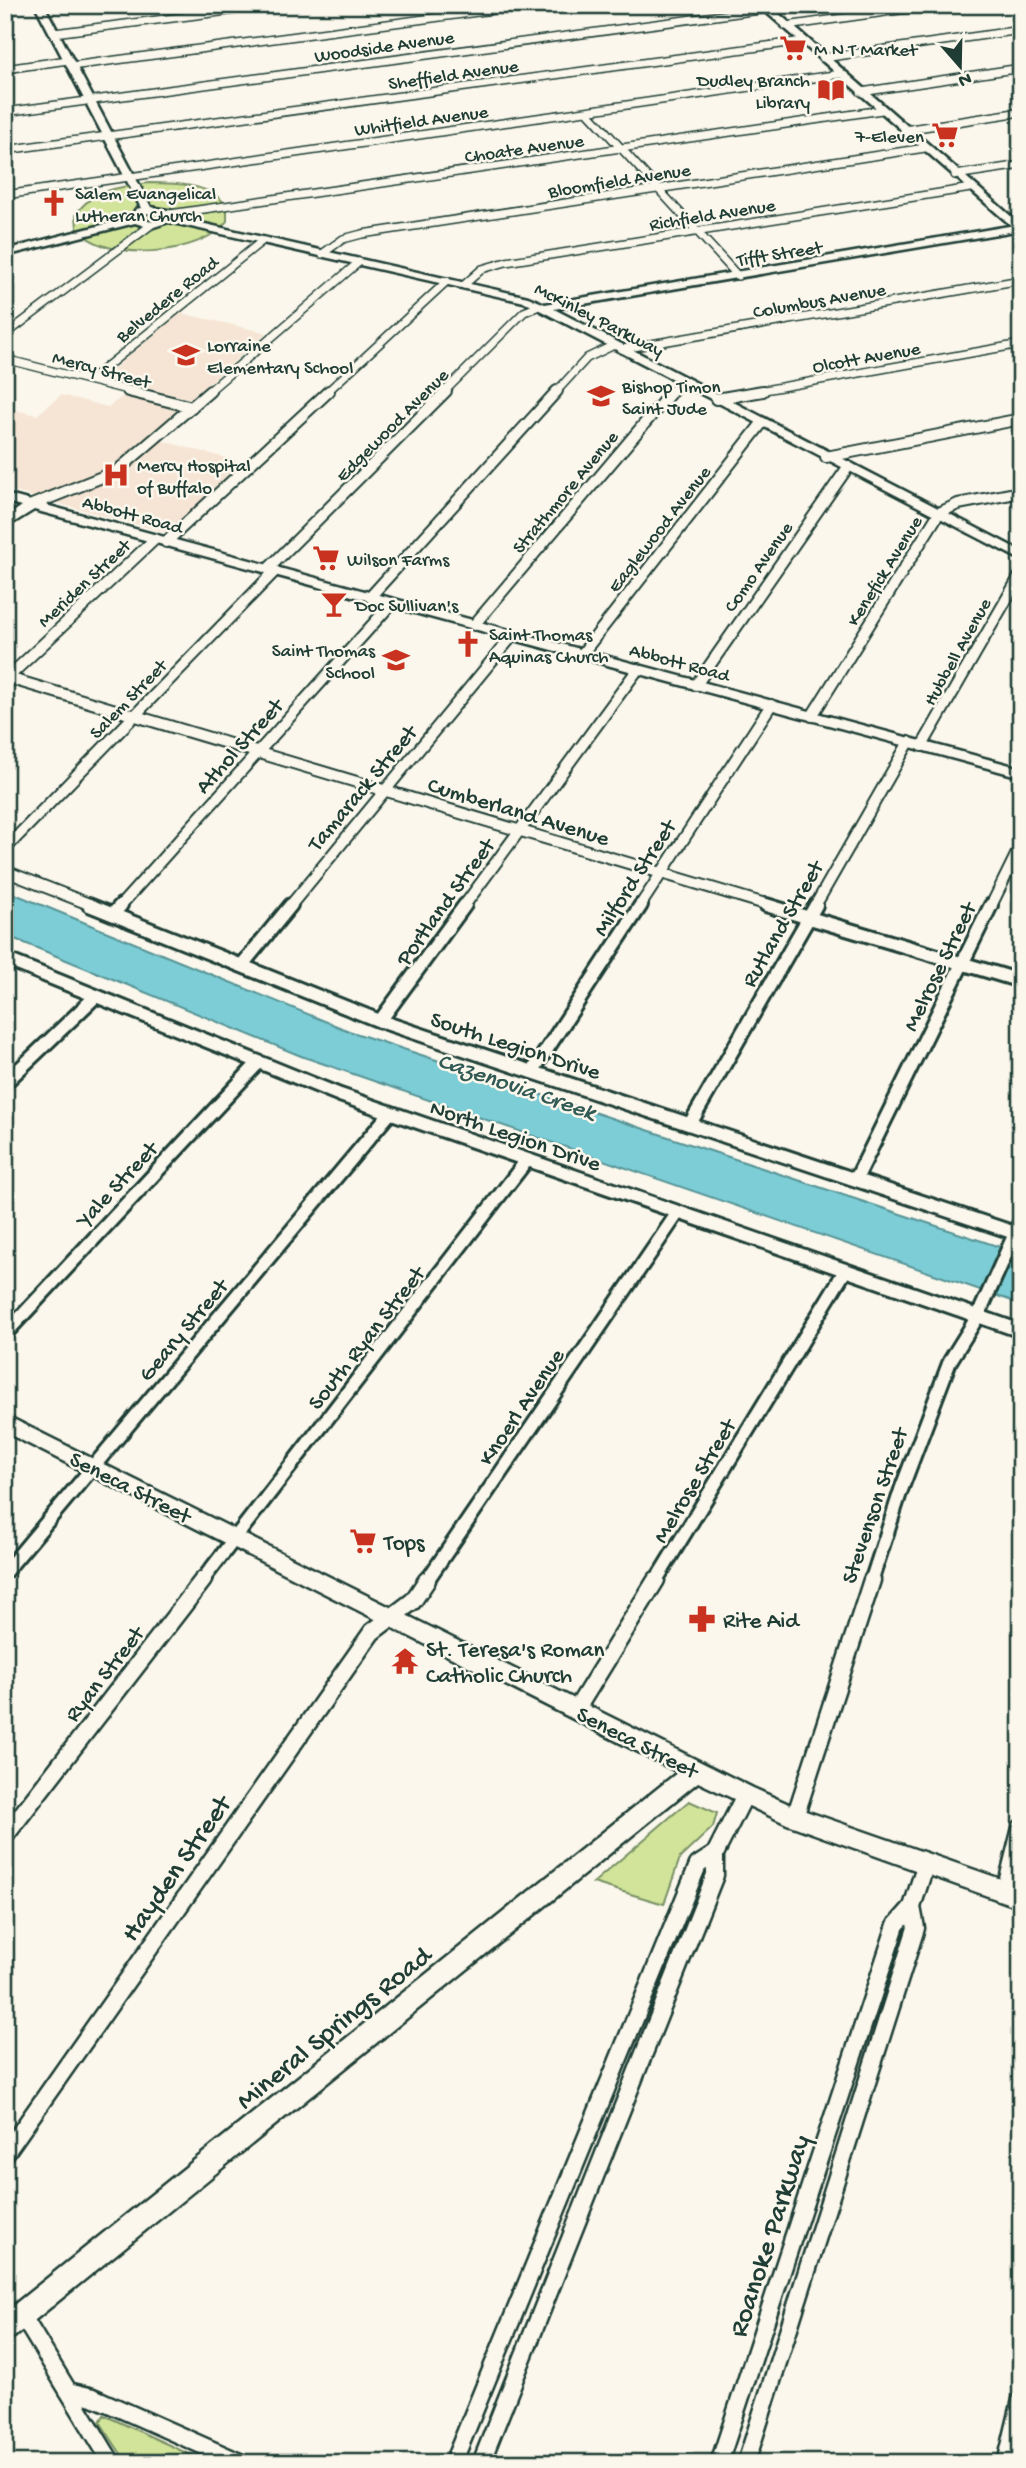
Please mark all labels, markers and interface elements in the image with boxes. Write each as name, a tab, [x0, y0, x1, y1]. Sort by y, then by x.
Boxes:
street label: Woodside Avenue	[313, 27, 456, 70]
north arrow	[925, 32, 995, 102]
supermarket icon: M N T Market	[778, 33, 808, 63]
place label: M N T Market	[814, 40, 919, 63]
street label: Sheffield Avenue	[387, 56, 520, 97]
text: N	[955, 66, 974, 92]
place label: Dudley Branch Library	[695, 71, 811, 116]
library icon: Dudley Branch Library	[816, 75, 846, 105]
street label: Whitfield Avenue	[353, 102, 490, 143]
supermarket icon: 7-Eleven	[930, 120, 960, 150]
place label: 7-Eleven	[854, 127, 924, 150]
street label: Choate Avenue	[463, 131, 586, 170]
street label: Bloomfield Avenue	[546, 160, 693, 205]
place label: Salem Evangelical Lutheran Church	[75, 184, 216, 229]
church icon: Salem Evangelical Lutheran Church	[39, 188, 69, 218]
street label: Richfield Avenue	[648, 195, 777, 238]
street label: Tifft Street	[734, 237, 826, 274]
street label: Belvedere Road	[111, 251, 226, 350]
street label: McKinley Parkway	[530, 279, 667, 364]
street label: Columbus Avenue	[751, 279, 888, 325]
place label: Lorraine Elementary School	[207, 336, 353, 381]
street label: Olcott Avenue	[811, 339, 923, 380]
school or university icon: Lorraine Elementary School	[171, 340, 201, 370]
street label: Mercy Street	[49, 347, 155, 396]
street label: Edgewood Avenue	[332, 365, 455, 488]
place label: Bishop Timon Saint Jude	[621, 377, 721, 422]
school or university icon: Bishop Timon Saint Jude	[586, 381, 616, 411]
street label: Strathmore Avenue	[509, 427, 625, 559]
place label: Mercy Hospital of Buffalo	[137, 456, 251, 501]
hospital icon: Mercy Hospital of Buffalo	[101, 460, 131, 490]
street label: Eaglewood Avenue	[604, 462, 717, 598]
street label: Abbott Road	[80, 492, 186, 541]
street label: Kenefick Avenue	[843, 512, 929, 631]
street label: Como Avenue	[720, 518, 800, 618]
street label: Meriden Street	[34, 534, 138, 634]
supermarket icon: Wilson Farms	[311, 543, 341, 573]
place label: Wilson Farms	[347, 550, 450, 573]
bar icon: Doc Sullivan's	[319, 589, 349, 619]
street label: Hubbell Avenue	[920, 595, 998, 711]
place label: Doc Sullivan's	[353, 596, 459, 619]
place label: Saint Thomas Aquinas Church	[489, 625, 608, 670]
church icon: Saint Thomas Aquinas Church	[453, 629, 483, 659]
street label: Abbott Road	[627, 640, 733, 689]
place label: Saint Thomas School	[272, 641, 376, 686]
school or university icon: Saint Thomas School	[381, 645, 411, 675]
street label: Salem Street	[86, 654, 175, 745]
street label: Athol Street	[191, 693, 292, 801]
street label: Tamarack Street	[302, 719, 425, 859]
street label: Cumberland Avenue	[424, 773, 613, 854]
street label: Milford Street	[588, 814, 684, 942]
street label: Portland Street	[391, 833, 503, 973]
street label: Rutland Street	[737, 855, 832, 993]
street label: Melrose Street	[898, 897, 985, 1036]
street label: South Legion Drive	[426, 1007, 605, 1088]
water label: Cazenovia Creek	[433, 1048, 601, 1130]
street label: North Legion Drive	[426, 1095, 605, 1180]
street label: Yale Street	[71, 1136, 166, 1235]
street label: South Ryan Street	[303, 1261, 433, 1416]
street label: Geary Street	[134, 1273, 236, 1388]
street label: Knoerl Avenue	[474, 1343, 573, 1472]
street label: Melrose Street	[648, 1413, 744, 1549]
street label: Stevenson Street	[837, 1423, 916, 1588]
street label: Seneca Street	[64, 1447, 196, 1532]
supermarket icon: Tops	[348, 1526, 378, 1556]
place label: Tops	[382, 1531, 425, 1558]
pharmacy icon: Rite Aid	[687, 1604, 717, 1634]
place label: Rite Aid	[723, 1609, 800, 1636]
street label: Ryan Street	[60, 1621, 152, 1728]
place label: St. Teresa's Roman Catholic Church	[426, 1638, 605, 1691]
temple icon: St. Teresa's Roman Catholic Church	[390, 1646, 420, 1676]
street label: Seneca Street	[571, 1702, 703, 1787]
street label: Hayden Street	[115, 1788, 242, 1949]
street label: Mineral Springs Road	[231, 1939, 441, 2118]
street label: Roanoke Parkway	[723, 2131, 820, 2342]

